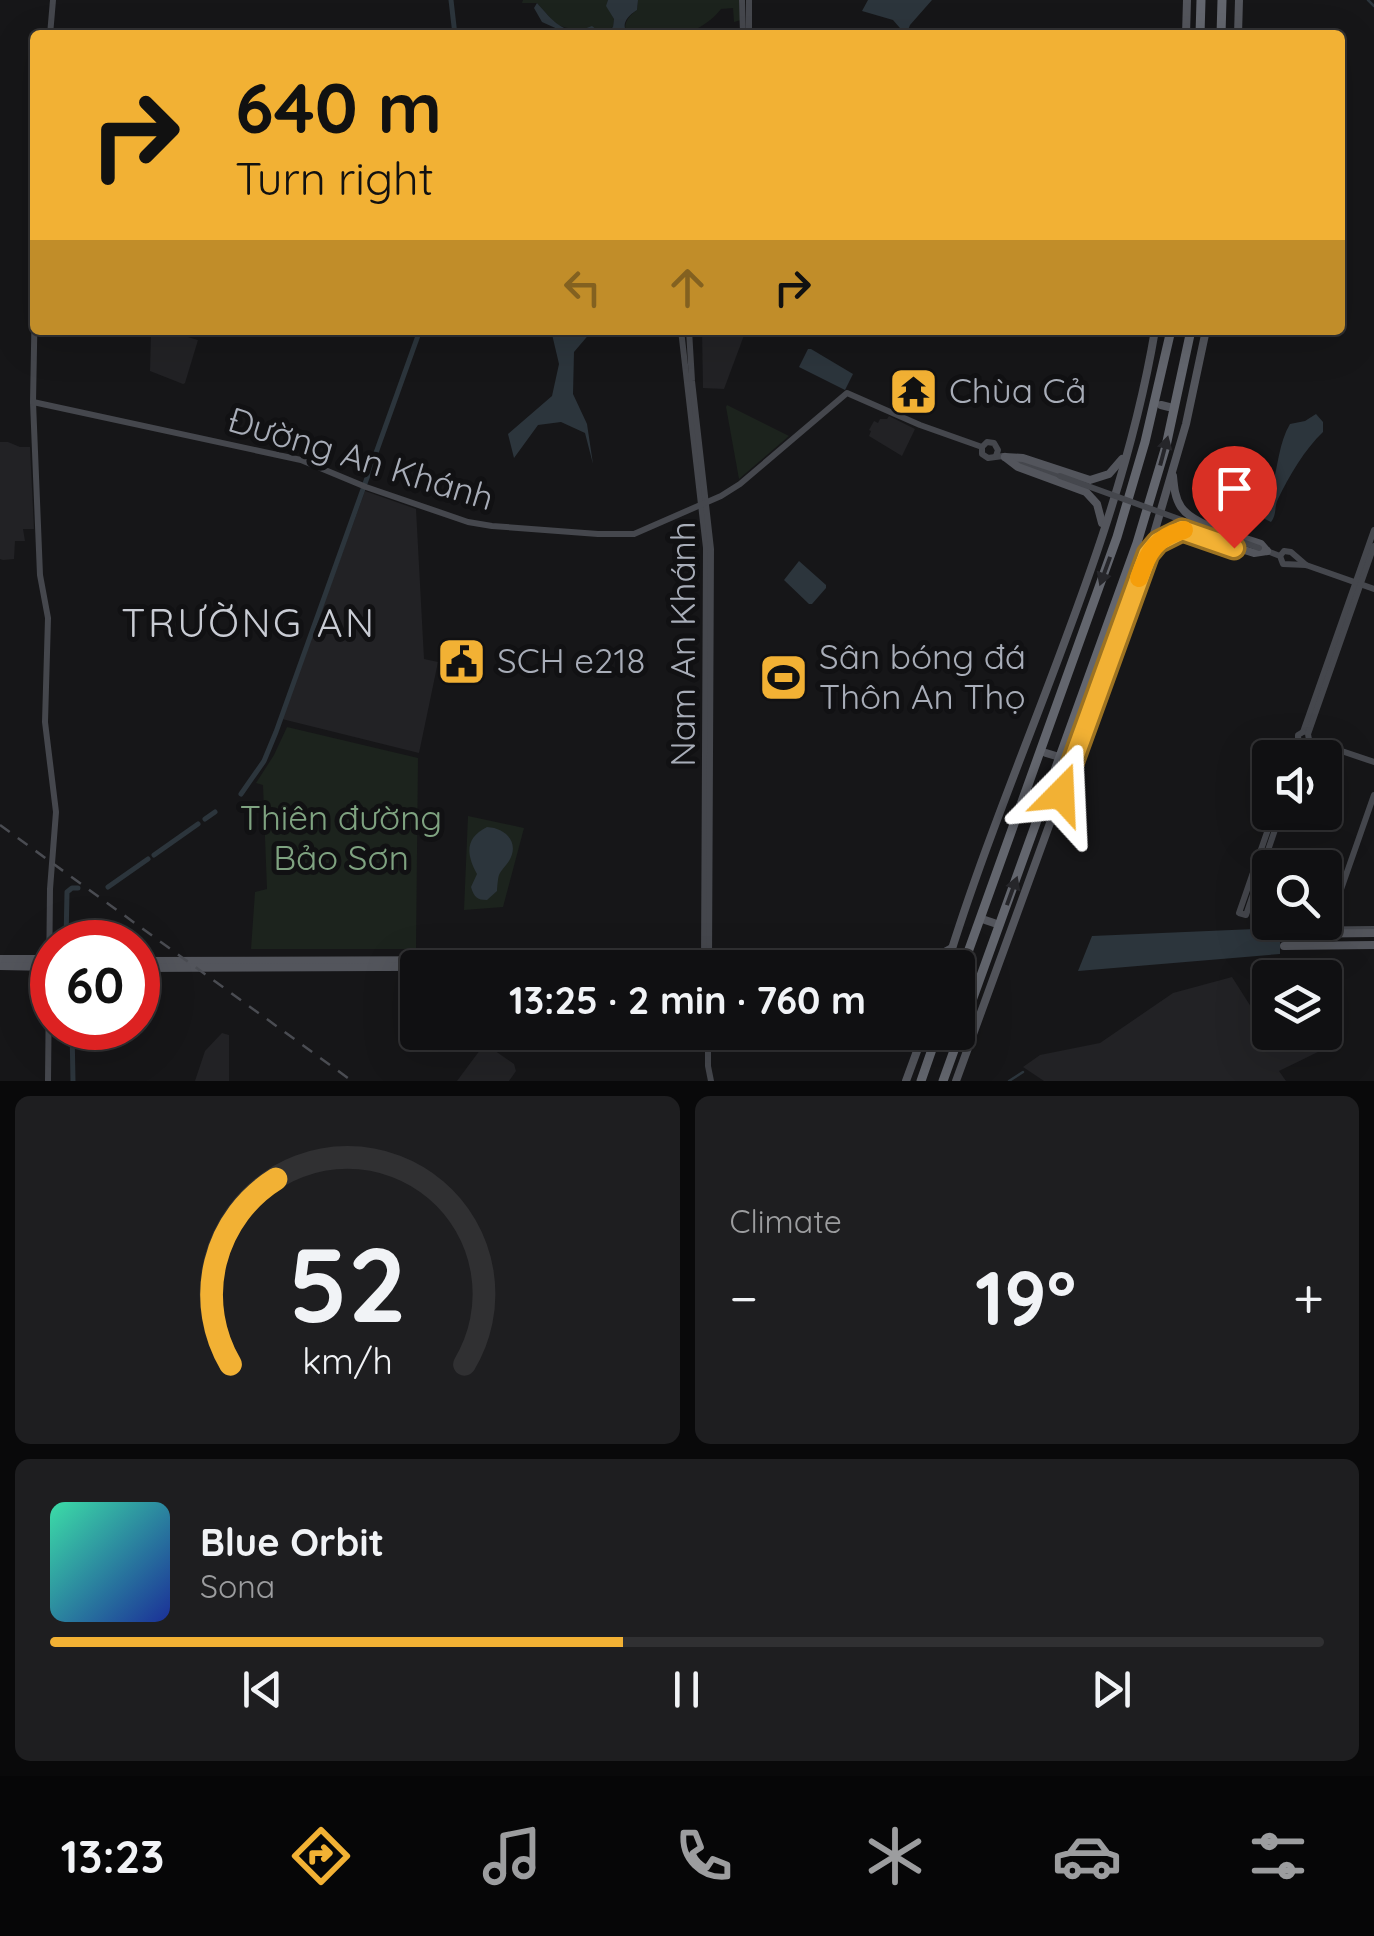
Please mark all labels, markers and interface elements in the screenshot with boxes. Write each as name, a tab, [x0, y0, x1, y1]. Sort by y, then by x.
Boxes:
text: 640 m	[235, 63, 442, 151]
icon: right	[70, 70, 200, 200]
text: Turn right	[235, 150, 434, 206]
icon: left	[555, 260, 610, 315]
icon: ahead	[660, 260, 715, 315]
icon: right	[765, 260, 820, 315]
temple icon: Chùa Cả	[888, 365, 940, 417]
place label: Chùa Cả	[949, 368, 1086, 412]
street label: Đường An Khánh	[223, 397, 499, 519]
one-way arrow	[1156, 435, 1172, 466]
pin	[1192, 446, 1277, 549]
icon: arrive	[1207, 461, 1262, 516]
street label: Nam An Khánh	[660, 521, 704, 767]
one-way arrow	[1097, 557, 1112, 587]
district label: TRƯỜNG AN	[121, 597, 377, 647]
place label: Sân bóng đá Thôn An Thọ	[819, 634, 1026, 718]
public building icon: SCH e218	[436, 635, 488, 687]
place label: SCH e218	[497, 638, 645, 682]
sports icon: Sân bóng đá Thôn An Thọ	[758, 651, 810, 703]
map controls	[1252, 740, 1342, 1050]
button: sound	[1252, 740, 1342, 830]
position arrow	[1009, 742, 1113, 846]
park label: Thiên đường Bảo Sơn	[240, 795, 442, 879]
button: search	[1252, 850, 1342, 940]
one-way arrow	[1005, 875, 1020, 905]
speed limit sign: 60	[30, 920, 160, 1050]
button: layers	[1252, 960, 1342, 1050]
text: 13:25 · 2 min · 760 m	[509, 976, 866, 1024]
text: Climate	[730, 1201, 842, 1241]
text: 52	[288, 1218, 407, 1348]
text: 19°	[975, 1250, 1076, 1344]
text: −	[730, 1263, 758, 1332]
text: +	[1293, 1263, 1324, 1332]
text: km/h	[302, 1338, 393, 1383]
text: Blue Orbit	[200, 1518, 384, 1566]
text: Sona	[200, 1566, 275, 1606]
icon: previous	[235, 1662, 290, 1717]
icon: pause	[659, 1662, 714, 1717]
icon: next	[1084, 1662, 1139, 1717]
icon: directions	[286, 1821, 356, 1891]
icon: music	[477, 1821, 547, 1891]
icon: phone	[669, 1821, 739, 1891]
icon: climate	[860, 1821, 930, 1891]
icon: car	[1052, 1821, 1122, 1891]
icon: filters	[1243, 1821, 1313, 1891]
text: 13:23	[61, 1828, 164, 1884]

